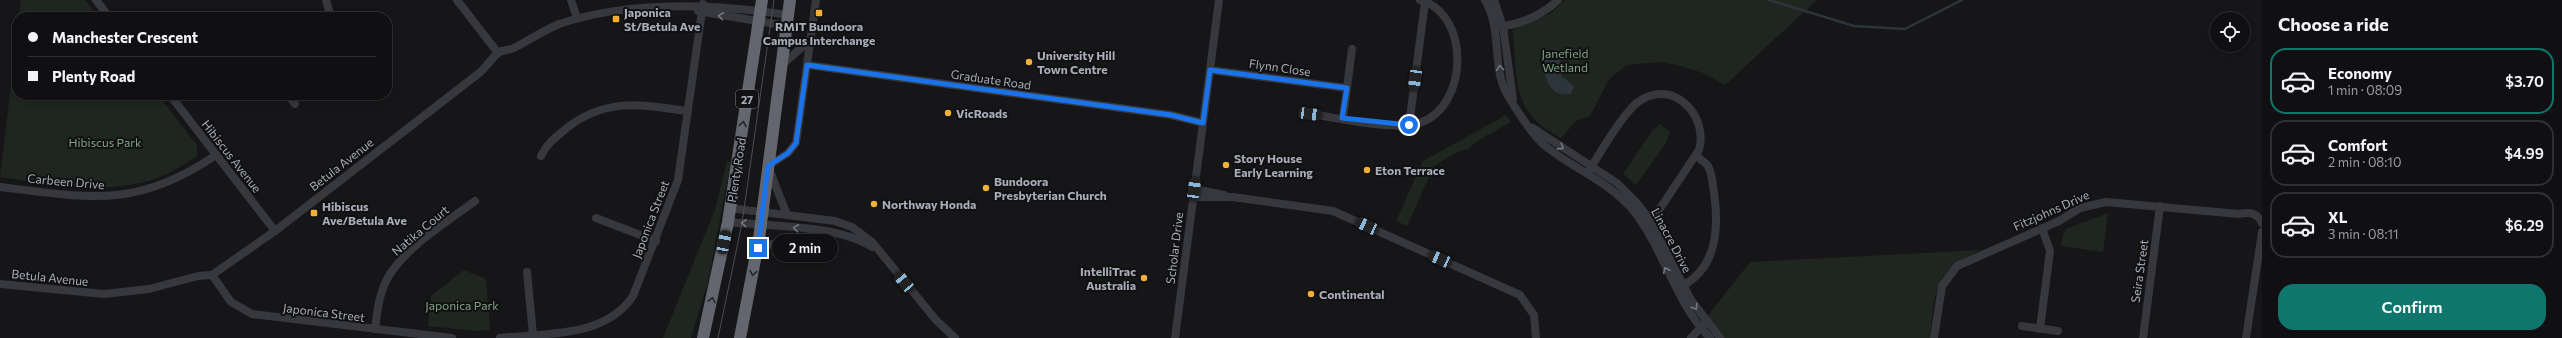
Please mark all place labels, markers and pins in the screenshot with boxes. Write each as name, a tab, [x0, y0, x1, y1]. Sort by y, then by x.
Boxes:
place label: Japonica St/Betula Ave	[624, 5, 700, 33]
marker: RMIT Bundoora Campus Interchange	[814, 8, 824, 18]
marker: Japonica St/Betula Ave	[611, 14, 621, 24]
place label: RMIT Bundoora Campus Interchange	[763, 19, 875, 47]
place label: University Hill Town Centre	[1037, 48, 1115, 76]
marker: University Hill Town Centre	[1024, 57, 1034, 67]
place label: VicRoads	[956, 106, 1008, 120]
marker: VicRoads	[943, 108, 953, 118]
place label: Story House Early Learning	[1234, 151, 1313, 179]
marker: Story House Early Learning	[1221, 160, 1231, 170]
place label: Eton Terrace	[1375, 163, 1445, 177]
marker: Eton Terrace	[1362, 165, 1372, 175]
place label: Bundoora Presbyterian Church	[994, 174, 1107, 202]
marker: Bundoora Presbyterian Church	[981, 183, 991, 193]
place label: Northway Honda	[882, 197, 976, 211]
place label: Hibiscus Ave/Betula Ave	[322, 199, 407, 227]
marker: Northway Honda	[869, 199, 879, 209]
marker: Hibiscus Ave/Betula Ave	[309, 208, 319, 218]
place label: IntelliTrac Australia	[1080, 264, 1136, 292]
marker: IntelliTrac Australia	[1139, 273, 1149, 283]
place label: Continental	[1319, 287, 1385, 301]
marker: Continental	[1306, 289, 1316, 299]

